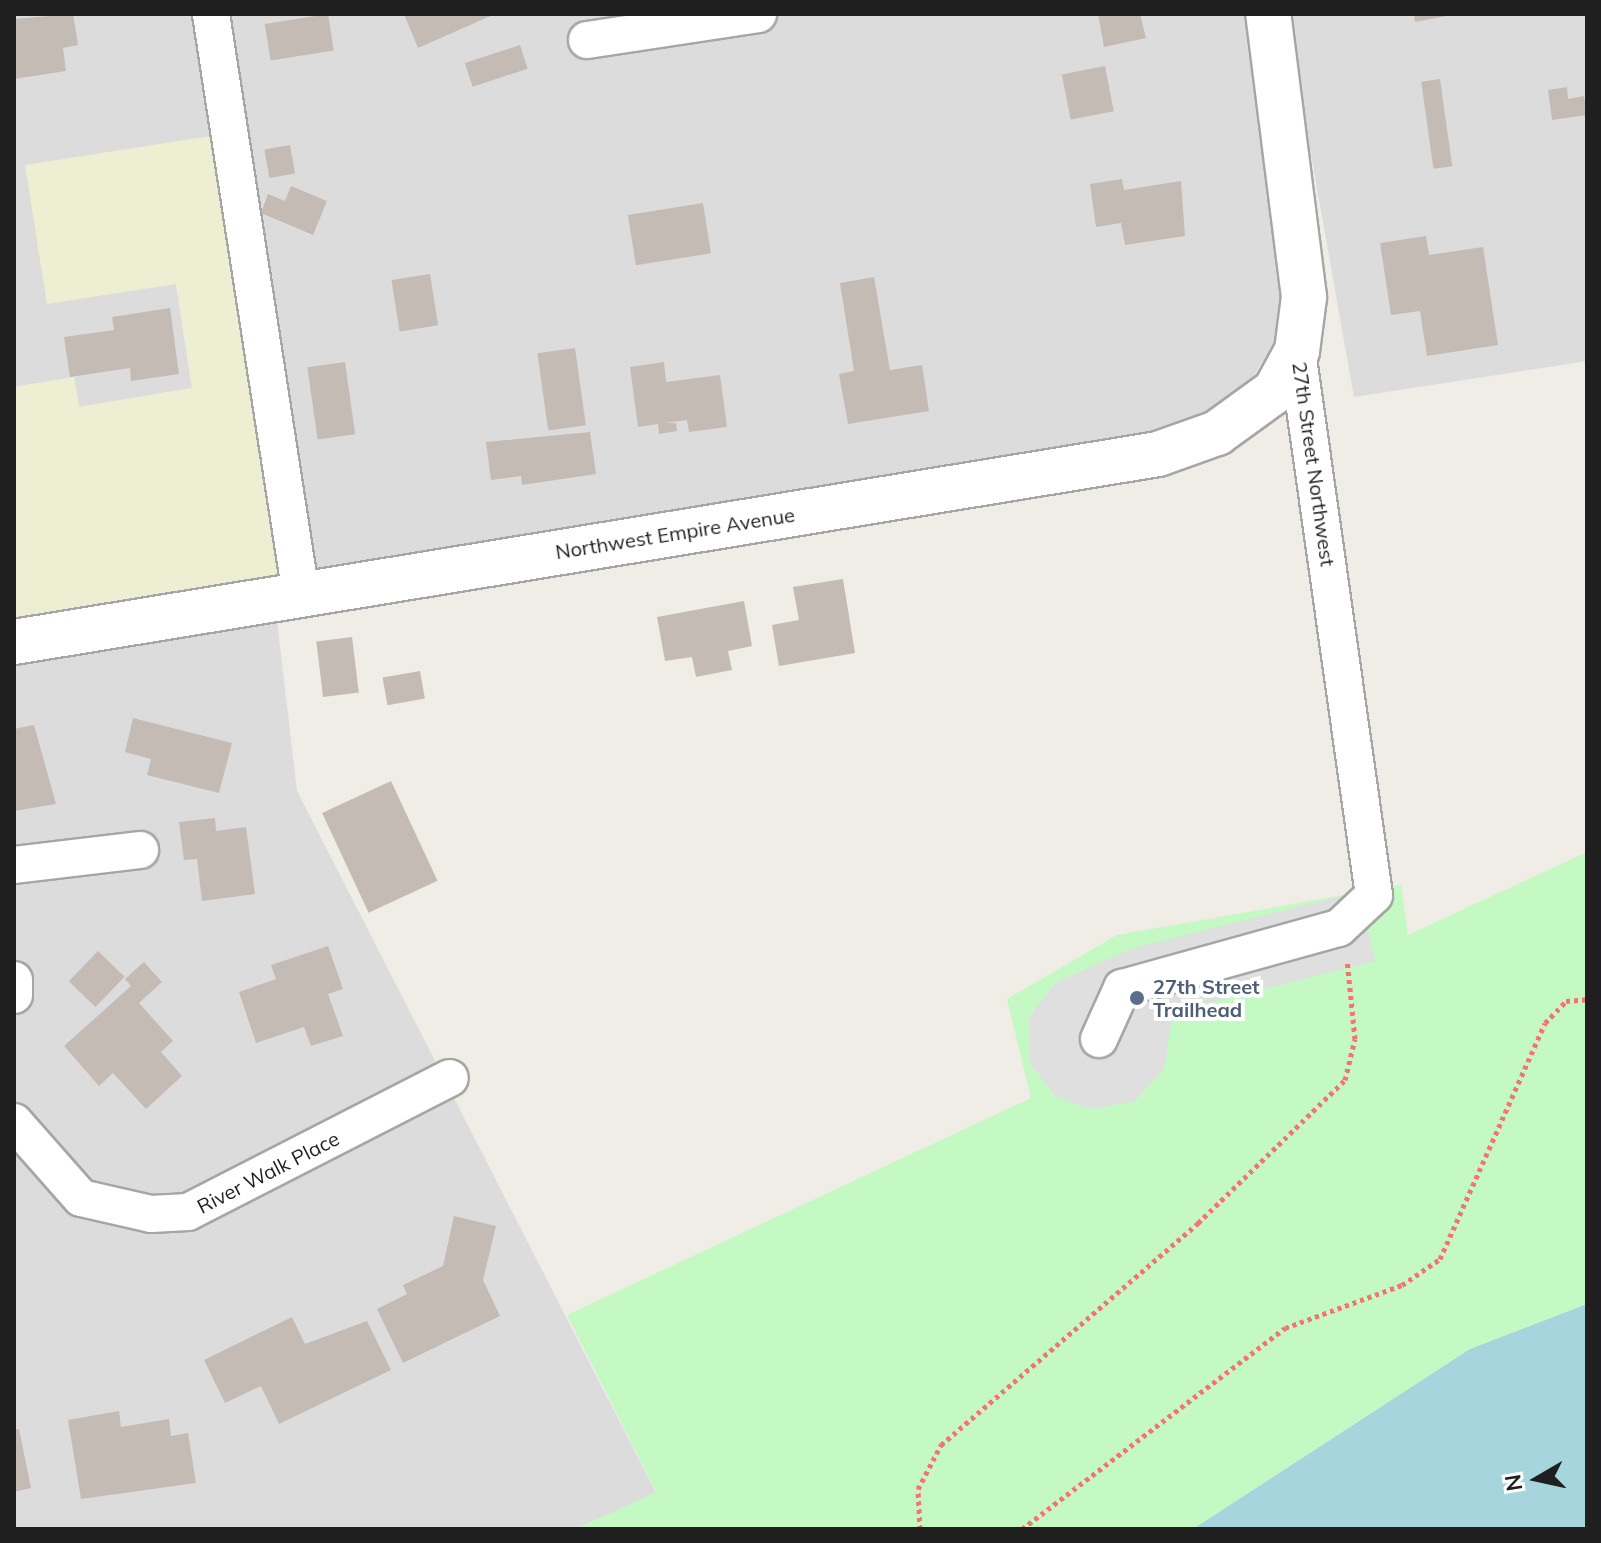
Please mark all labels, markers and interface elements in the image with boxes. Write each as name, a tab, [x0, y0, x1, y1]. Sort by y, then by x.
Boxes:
street label: 27th Street Northwest	[1288, 360, 1340, 568]
street label: Northwest Empire Avenue	[554, 502, 796, 564]
place label: 27th Street Trailhead	[1153, 974, 1260, 1021]
marker: 27th Street Trailhead	[1128, 989, 1146, 1007]
street label: River Walk Place	[193, 1126, 343, 1218]
north arrow	[1497, 1439, 1577, 1519]
text: N	[1498, 1472, 1528, 1493]

